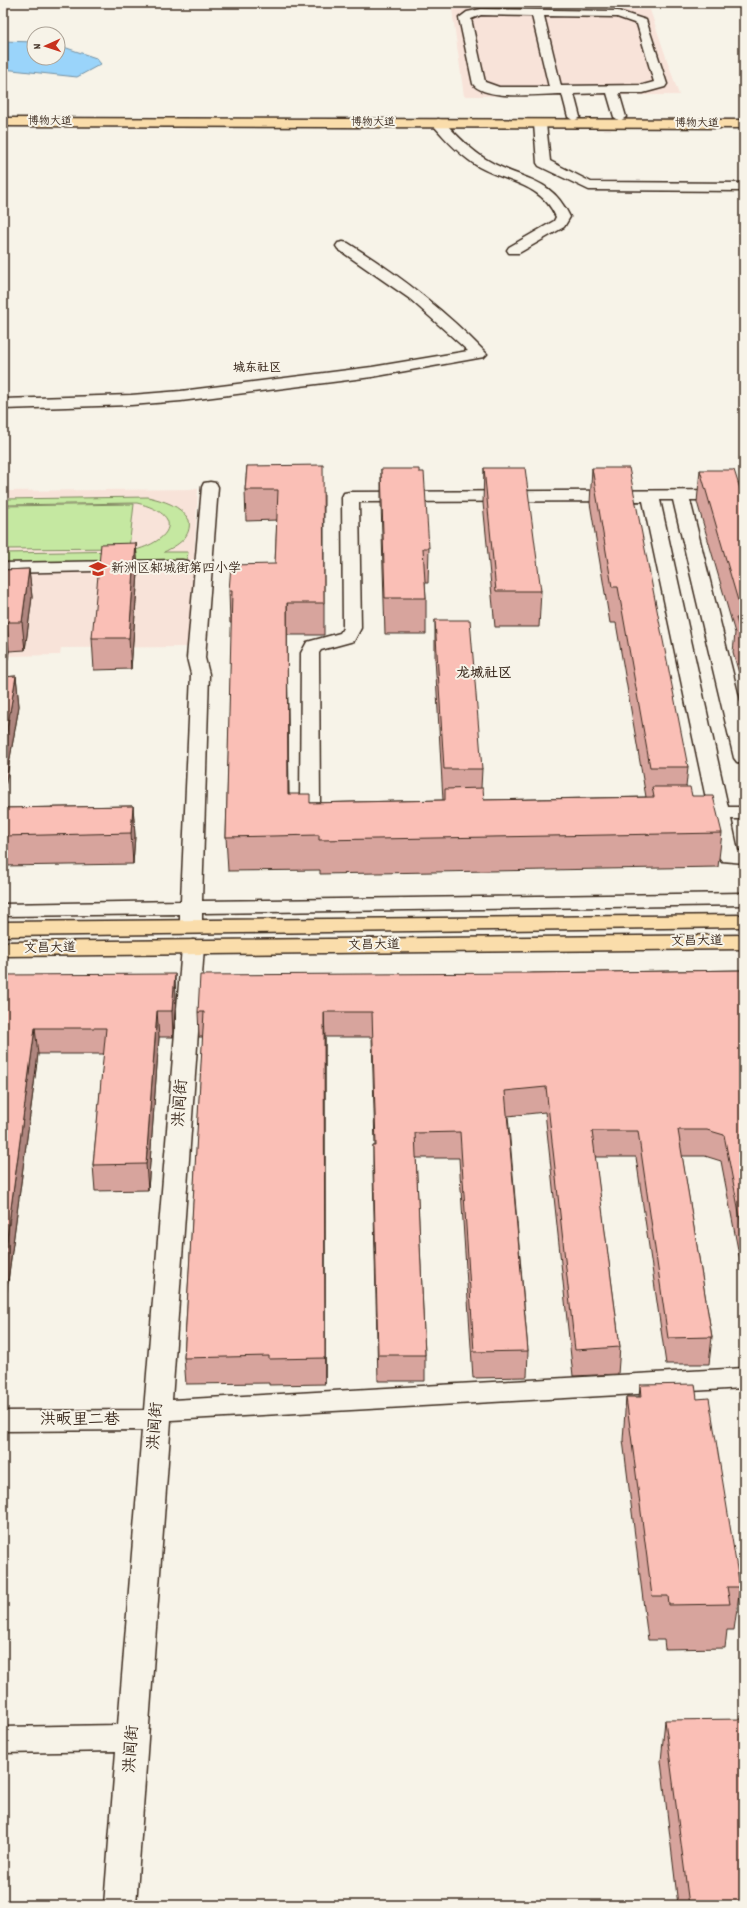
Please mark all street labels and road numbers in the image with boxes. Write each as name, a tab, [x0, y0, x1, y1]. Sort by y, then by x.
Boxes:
street label: 博物大道	[28, 114, 72, 130]
street label: 博物大道	[351, 115, 395, 131]
street label: 博物大道	[675, 116, 719, 132]
street label: 文昌大道	[671, 932, 723, 952]
street label: 文昌大道	[348, 936, 400, 956]
street label: 文昌大道	[24, 939, 76, 959]
street label: 洪闾街	[168, 1078, 194, 1128]
street label: 洪闾街	[143, 1401, 169, 1451]
street label: 洪畈里二巷	[40, 1409, 120, 1432]
street label: 洪闾街	[119, 1724, 145, 1774]

